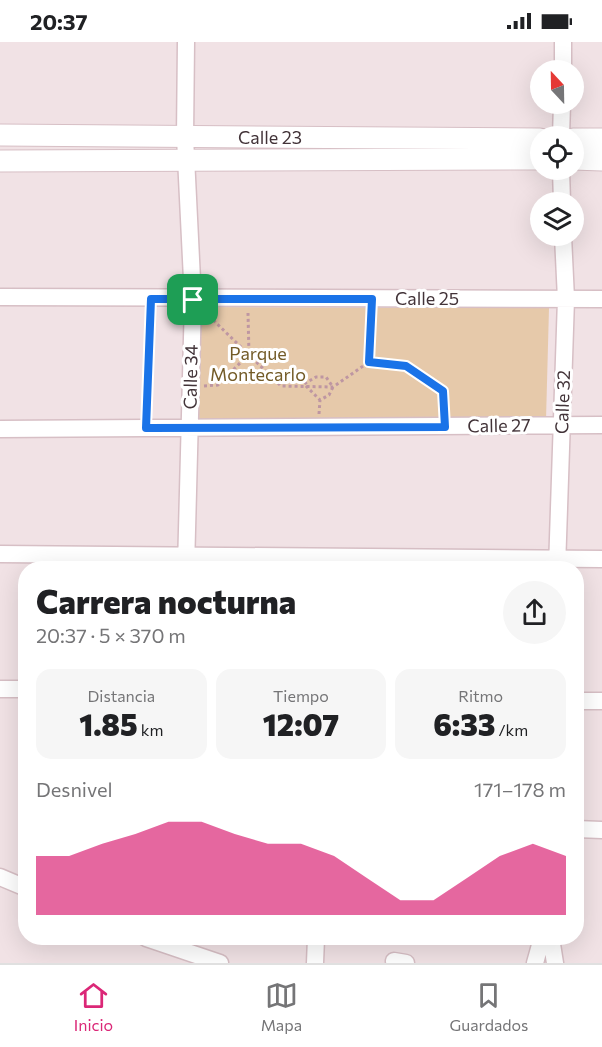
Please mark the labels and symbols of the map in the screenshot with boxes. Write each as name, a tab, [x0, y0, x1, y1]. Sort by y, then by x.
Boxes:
north arrow	[530, 60, 584, 114]
street label: Calle 23	[238, 126, 302, 148]
pin	[167, 274, 218, 325]
street label: Calle 25	[395, 287, 459, 309]
park label: Parque Montecarlo	[210, 342, 306, 385]
street label: Calle 34	[178, 344, 202, 410]
street label: Calle 32	[550, 370, 574, 434]
street label: Calle 27	[467, 413, 531, 437]

